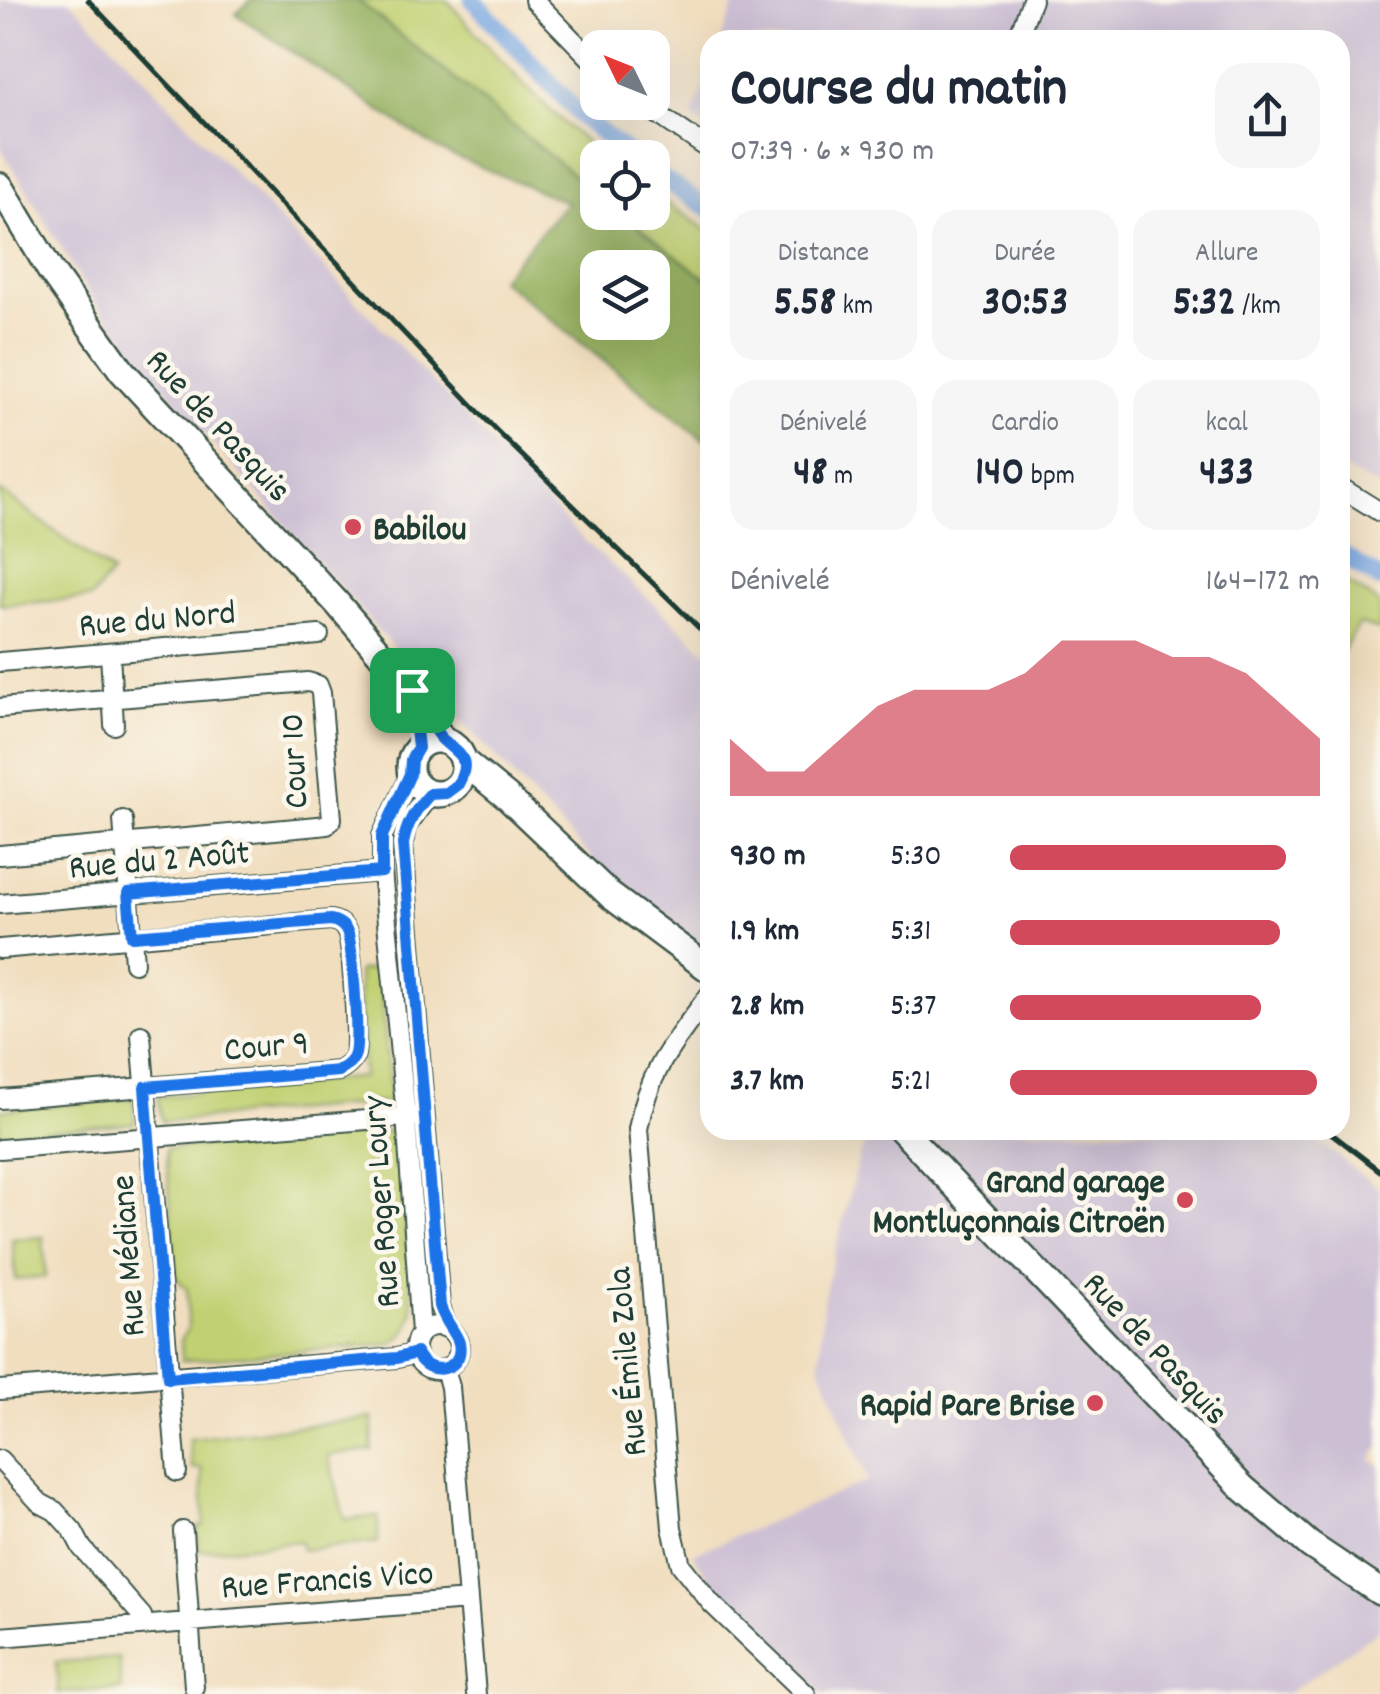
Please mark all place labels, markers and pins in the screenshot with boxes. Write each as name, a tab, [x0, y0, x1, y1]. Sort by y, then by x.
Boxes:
place label: Babilou	[373, 507, 467, 557]
marker: Babilou	[342, 516, 364, 538]
pin	[370, 648, 455, 733]
place label: Grand garage Montluçonnais Citroën	[872, 1160, 1165, 1250]
marker: Grand garage Montluçonnais Citroën	[1174, 1189, 1196, 1211]
place label: Rapid Pare Brise	[860, 1383, 1075, 1433]
marker: Rapid Pare Brise	[1084, 1392, 1106, 1414]

